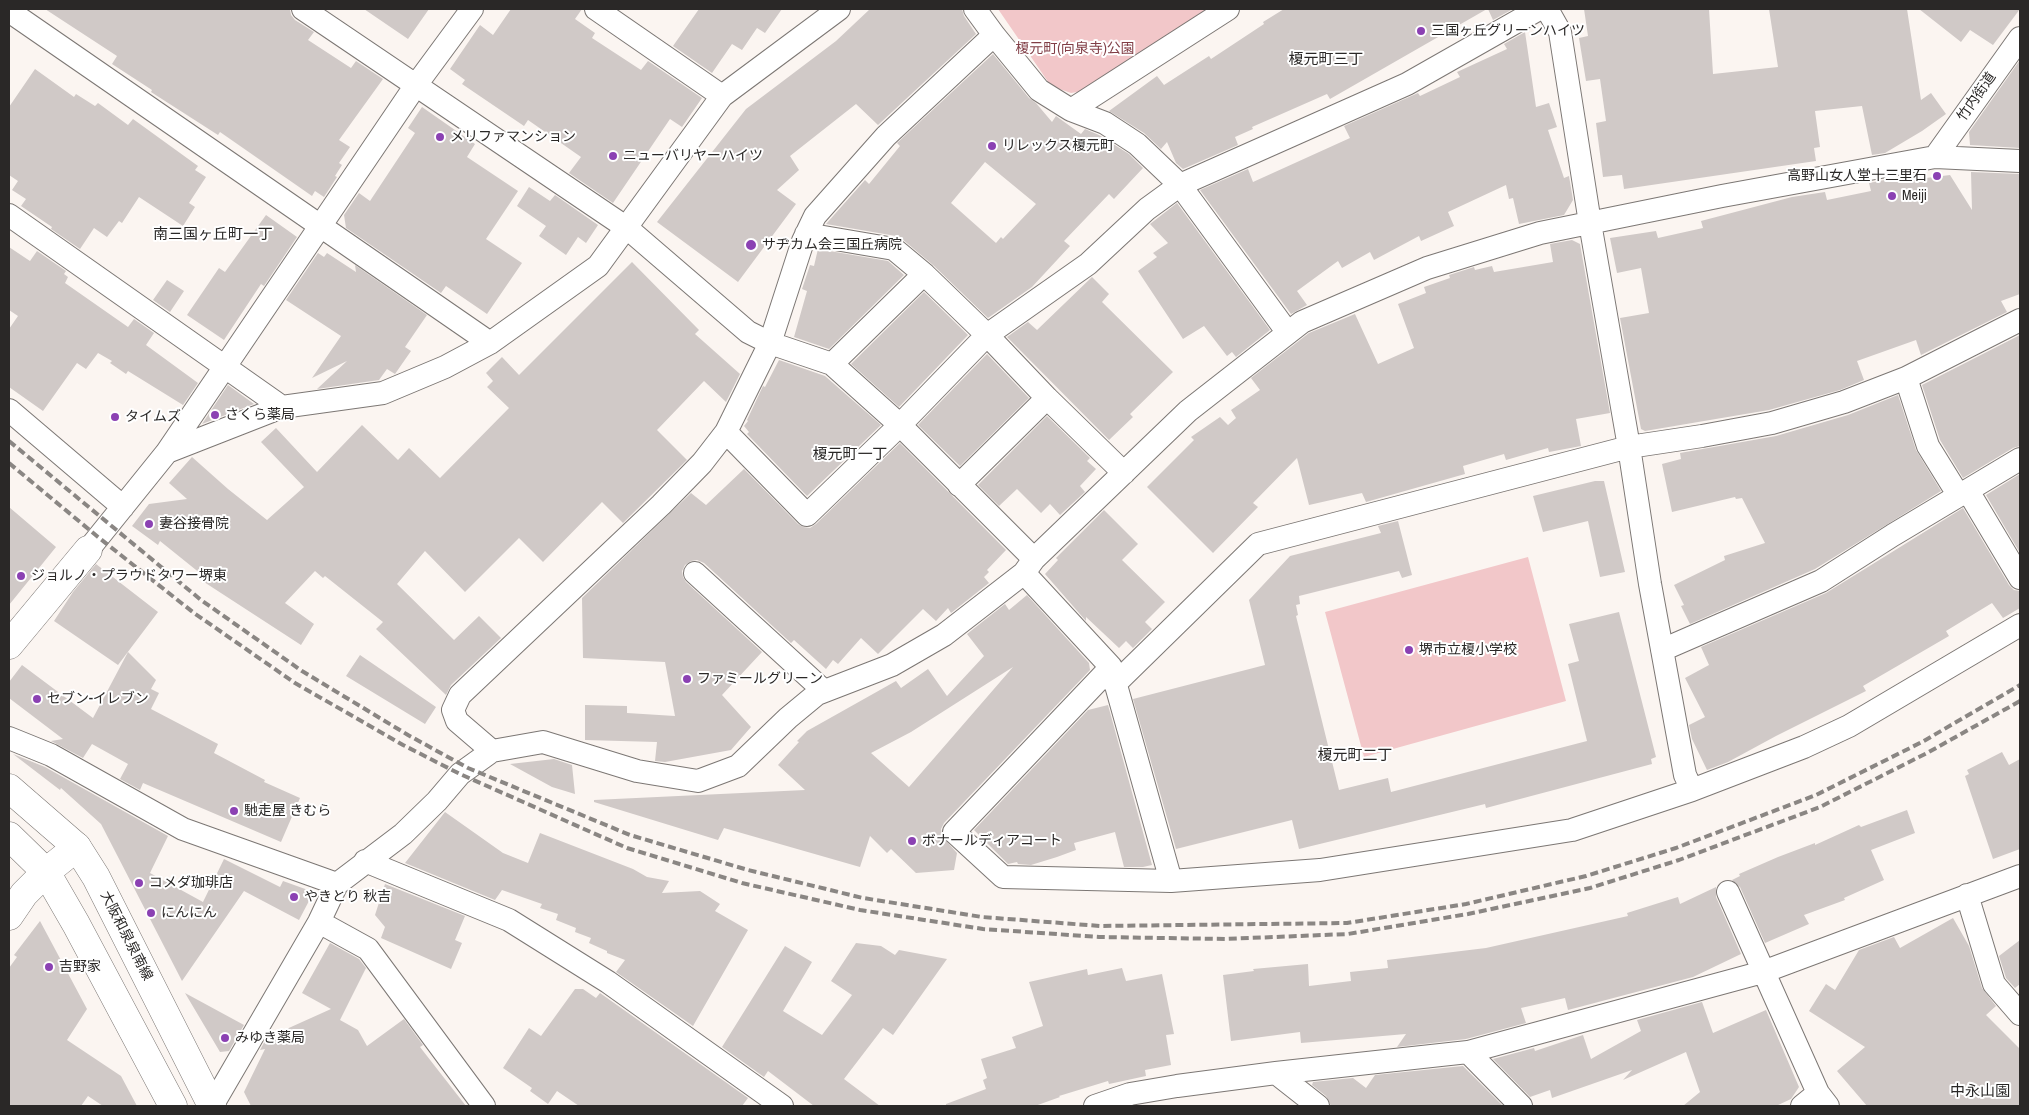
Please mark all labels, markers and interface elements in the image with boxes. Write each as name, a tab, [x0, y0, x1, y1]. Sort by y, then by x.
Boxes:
place label: 三国ヶ丘グリーンハイツ	[1431, 23, 1585, 39]
marker: 三国ヶ丘グリーンハイツ	[1415, 25, 1427, 37]
park label: 榎元町(向泉寺)公園	[1015, 41, 1135, 57]
district label: 榎元町三丁	[1289, 51, 1363, 69]
street label: 竹内街道	[1954, 69, 2000, 125]
place label: メリファマンション	[450, 129, 576, 145]
marker: メリファマンション	[434, 131, 446, 143]
place label: リレックス榎元町	[1002, 138, 1114, 154]
marker: リレックス榎元町	[986, 140, 998, 152]
place label: ニューバリヤーハイツ	[623, 148, 763, 164]
marker: ニューバリヤーハイツ	[607, 150, 619, 162]
place label: 高野山女人堂十三里石	[1787, 168, 1927, 184]
marker: 高野山女人堂十三里石	[1931, 170, 1943, 182]
place label: Meiji	[1902, 188, 1927, 204]
marker: Meiji	[1886, 190, 1898, 202]
district label: 南三国ヶ丘町一丁	[153, 226, 273, 244]
place label: サヂカム会三国丘病院	[762, 237, 902, 253]
marker: サヂカム会三国丘病院	[744, 238, 758, 252]
place label: さくら薬局	[225, 407, 295, 423]
place label: タイムズ	[125, 409, 181, 425]
marker: さくら薬局	[209, 409, 221, 421]
marker: タイムズ	[109, 411, 121, 423]
district label: 榎元町一丁	[813, 446, 887, 464]
place label: 妻谷接骨院	[159, 516, 229, 532]
marker: 妻谷接骨院	[143, 518, 155, 530]
place label: ジョルノ・プラウドタワー堺東	[31, 568, 227, 584]
marker: ジョルノ・プラウドタワー堺東	[15, 570, 27, 582]
place label: 堺市立榎小学校	[1419, 642, 1517, 658]
marker: 堺市立榎小学校	[1403, 644, 1415, 656]
place label: ファミールグリーン	[697, 671, 823, 687]
marker: ファミールグリーン	[681, 673, 693, 685]
place label: セブン-イレブン	[47, 691, 149, 707]
marker: セブン-イレブン	[31, 693, 43, 705]
district label: 榎元町二丁	[1318, 747, 1392, 765]
place label: 馳走屋 きむら	[244, 803, 331, 819]
marker: 馳走屋 きむら	[228, 805, 240, 817]
place label: ボナールディアコート	[922, 833, 1062, 849]
marker: ボナールディアコート	[906, 835, 918, 847]
place label: コメダ珈琲店	[149, 875, 233, 891]
marker: コメダ珈琲店	[133, 877, 145, 889]
street label: 大阪和泉泉南線	[96, 889, 156, 983]
place label: やきとり 秋吉	[304, 889, 391, 905]
marker: やきとり 秋吉	[288, 891, 300, 903]
place label: にんにん	[161, 905, 217, 921]
marker: にんにん	[145, 907, 157, 919]
place label: 吉野家	[59, 959, 101, 975]
marker: 吉野家	[43, 961, 55, 973]
place label: みゆき薬局	[235, 1030, 305, 1046]
marker: みゆき薬局	[219, 1032, 231, 1044]
district label: 中永山園	[1950, 1083, 2010, 1101]

